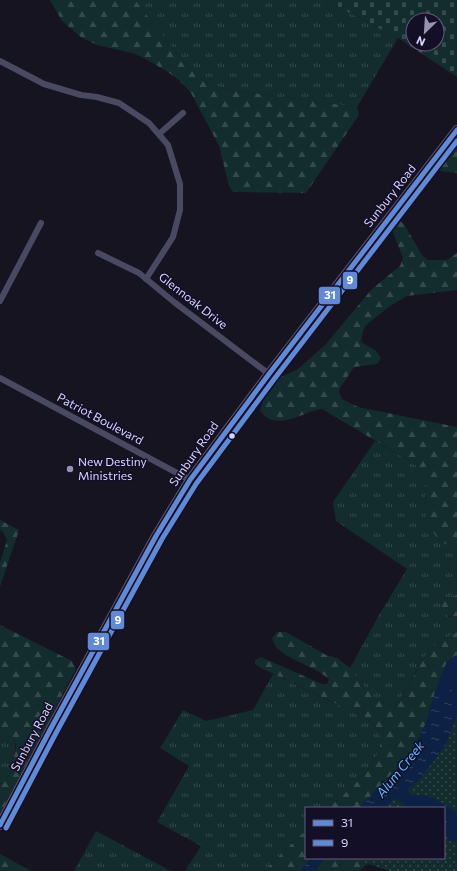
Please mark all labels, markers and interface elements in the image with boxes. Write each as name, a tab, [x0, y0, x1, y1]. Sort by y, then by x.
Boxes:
north arrow	[405, 12, 445, 52]
text: N	[414, 34, 427, 49]
street label: Sunbury Road	[360, 161, 418, 230]
street label: Glennoak Drive	[157, 269, 231, 331]
line badge: 9	[342, 271, 358, 290]
text: 9	[347, 273, 354, 286]
line badge: 31	[318, 286, 341, 305]
text: 31	[324, 288, 336, 301]
street label: Patriot Boulevard	[55, 390, 146, 447]
street label: Sunbury Road	[166, 418, 221, 488]
unlabelled marker	[227, 431, 237, 441]
place label: New Destiny Ministries	[78, 454, 147, 482]
marker: New Destiny Ministries	[65, 464, 75, 474]
line badge: 9	[110, 610, 125, 630]
text: 9	[115, 613, 122, 626]
line badge: 31	[87, 632, 110, 651]
text: 31	[93, 634, 105, 647]
street label: Sunbury Road	[7, 700, 55, 773]
water label: Alum Creek	[372, 737, 428, 801]
legend	[305, 807, 445, 859]
text: 31	[341, 815, 353, 829]
text: 9	[341, 835, 348, 849]

